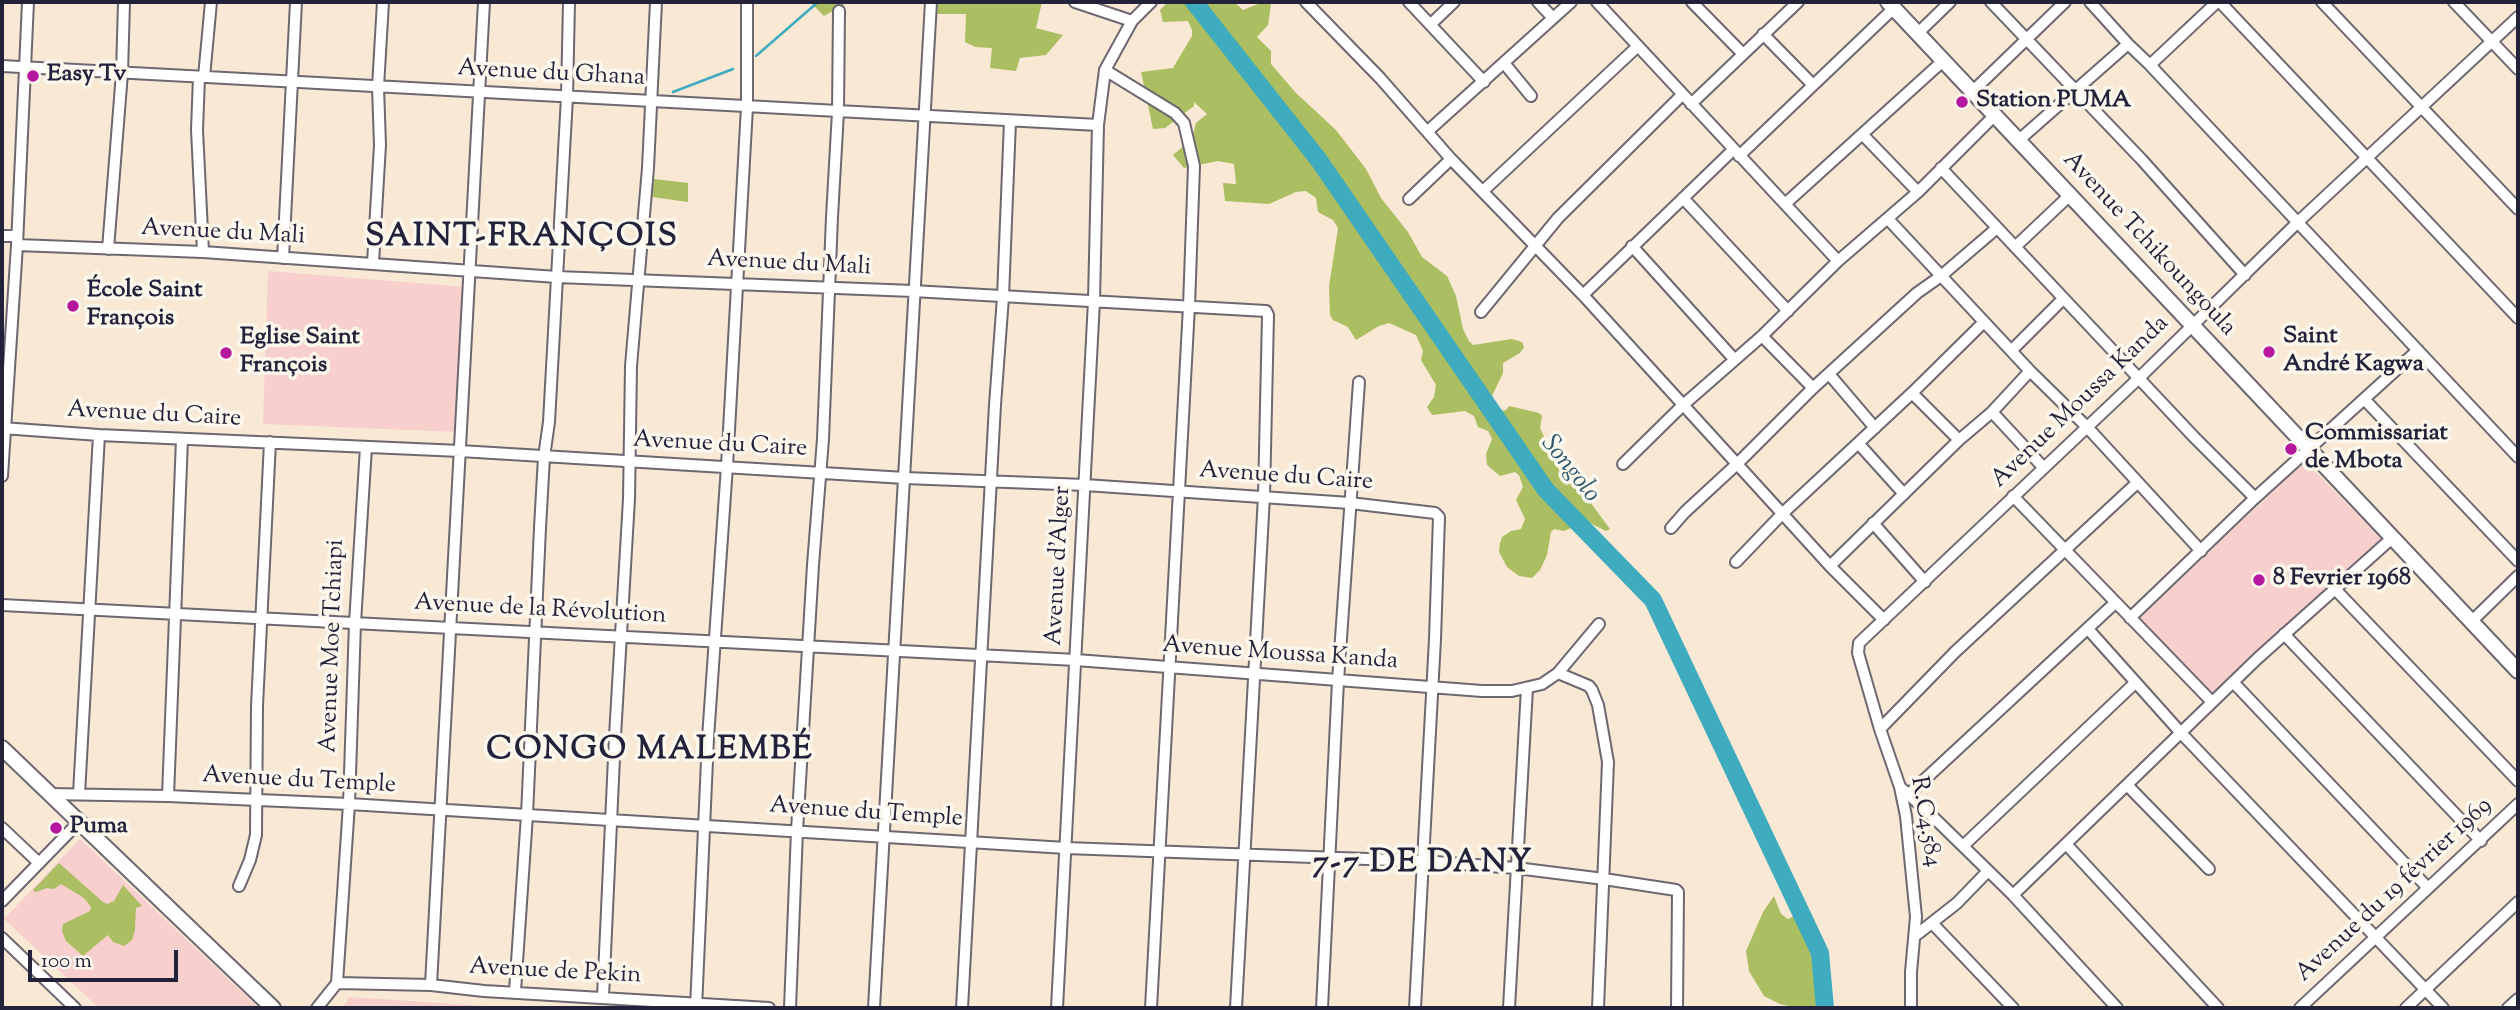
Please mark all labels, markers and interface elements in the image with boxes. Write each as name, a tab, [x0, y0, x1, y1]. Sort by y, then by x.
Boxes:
street label: Avenue du Ghana	[457, 56, 645, 94]
place label: Easy Tv	[47, 62, 126, 90]
marker: Easy Tv	[25, 68, 41, 84]
place label: Station PUMA	[1976, 88, 2131, 116]
marker: Station PUMA	[1954, 94, 1970, 110]
street label: Avenue Tchikoungoula	[2055, 147, 2241, 343]
street label: Avenue du Mali	[140, 215, 306, 253]
district label: SAINT-FRANÇOIS	[367, 221, 677, 259]
street label: Avenue du Mali	[706, 246, 872, 284]
place label: École Saint François	[87, 278, 202, 334]
marker: École Saint François	[65, 298, 81, 314]
street label: Avenue Moussa Kanda	[1986, 311, 2176, 495]
place label: Saint André Kagwa	[2283, 324, 2424, 380]
place label: Eglise Saint François	[240, 325, 360, 381]
marker: Saint André Kagwa	[2261, 344, 2277, 360]
marker: Eglise Saint François	[218, 345, 234, 361]
street label: Avenue du Caire	[66, 397, 242, 435]
place label: Commissariat de Mbota	[2305, 421, 2448, 477]
street label: Avenue du Caire	[632, 427, 808, 465]
water label: Songolo	[1532, 430, 1606, 510]
marker: Commissariat de Mbota	[2283, 441, 2299, 457]
street label: Avenue du Caire	[1198, 458, 1374, 498]
street label: Avenue d'Alger	[1041, 485, 1079, 647]
street label: Avenue Moe Tchiapi	[316, 539, 352, 753]
place label: 8 Fevrier 1968	[2273, 566, 2411, 594]
marker: 8 Fevrier 1968	[2251, 572, 2267, 588]
street label: Avenue de la Révolution	[413, 590, 667, 632]
street label: Avenue Moussa Kanda	[1161, 632, 1399, 678]
district label: CONGO MALEMBÉ	[488, 734, 812, 772]
street label: Avenue du Temple	[201, 763, 397, 801]
street label: R.C4.584	[1902, 775, 1946, 869]
street label: Avenue du Temple	[768, 793, 964, 835]
street label: Avenue du 19 février 1969	[2291, 793, 2499, 989]
place label: Puma	[70, 814, 128, 842]
marker: Puma	[48, 820, 64, 836]
district label: 7-7 DE DANY	[1314, 847, 1532, 885]
scale bar	[32, 936, 182, 980]
text: 100 m	[41, 947, 92, 977]
street label: Avenue de Pekin	[468, 954, 642, 992]

